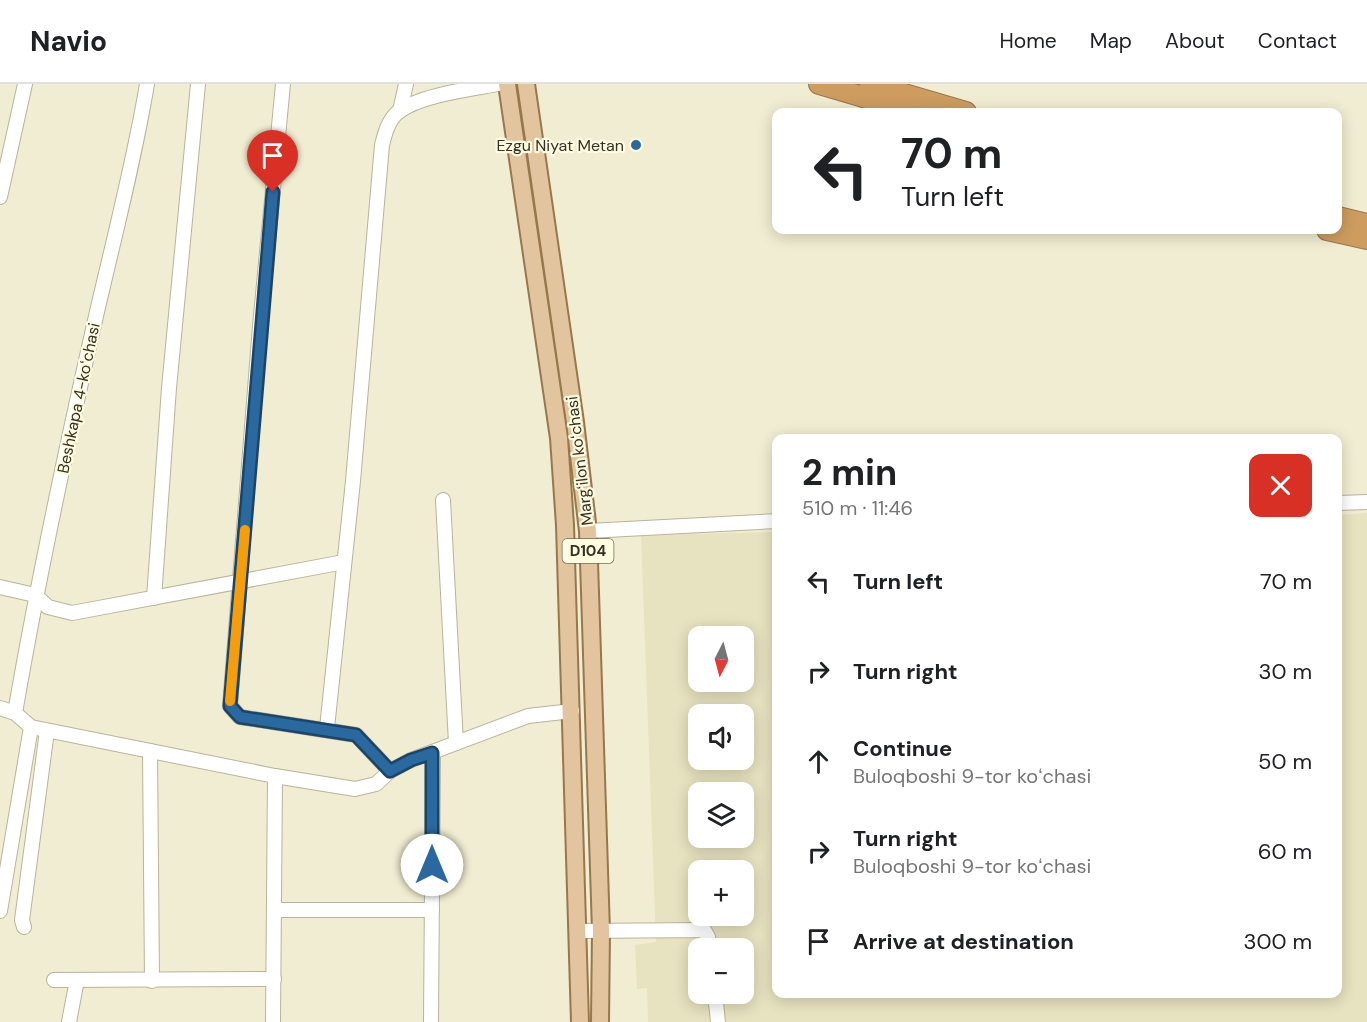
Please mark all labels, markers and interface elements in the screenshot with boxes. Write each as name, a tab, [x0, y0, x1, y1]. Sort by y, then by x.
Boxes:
text: Navio	[30, 23, 107, 60]
text: Home	[999, 27, 1057, 55]
text: Map	[1090, 27, 1132, 55]
text: About	[1165, 27, 1225, 55]
text: Contact	[1258, 27, 1337, 55]
text: 70 m	[901, 126, 1002, 181]
pin	[247, 130, 298, 192]
icon: left	[802, 132, 880, 210]
place label: Ezgu Niyat Metan	[497, 135, 624, 156]
marker: Ezgu Niyat Metan	[629, 138, 643, 152]
icon: arrive	[256, 139, 289, 172]
text: Turn left	[901, 179, 1004, 214]
street label: Beshkapa 4-koʻchasi	[52, 321, 105, 475]
street label: Margʻilon koʻchasi	[561, 395, 598, 527]
text: 2 min	[802, 449, 897, 496]
button: close	[1249, 454, 1312, 517]
text: 510 m · 11:46	[802, 495, 913, 521]
road number: D104	[562, 539, 614, 563]
icon: left	[802, 565, 835, 598]
text: Turn left	[853, 567, 943, 596]
text: 70 m	[1260, 567, 1312, 596]
north arrow	[688, 626, 754, 692]
map controls	[688, 626, 754, 1004]
icon: right	[802, 655, 835, 688]
text: Turn right	[853, 657, 958, 686]
text: 30 m	[1258, 657, 1312, 686]
button: sound	[688, 704, 754, 770]
text: Continue	[853, 734, 952, 763]
icon: ahead	[802, 745, 835, 778]
text: 50 m	[1258, 747, 1312, 776]
text: Buloqboshi 9-tor koʻchasi	[853, 763, 1091, 789]
button: layers	[688, 782, 754, 848]
text: Turn right	[853, 824, 958, 853]
position arrow	[400, 833, 464, 897]
icon: right	[802, 835, 835, 868]
text: 60 m	[1258, 837, 1312, 866]
text: Buloqboshi 9-tor koʻchasi	[853, 853, 1091, 879]
button: +	[688, 860, 754, 926]
icon: arrive	[802, 925, 835, 958]
text: Arrive at destination	[853, 927, 1074, 956]
text: 300 m	[1243, 927, 1312, 956]
button: −	[688, 938, 754, 1004]

